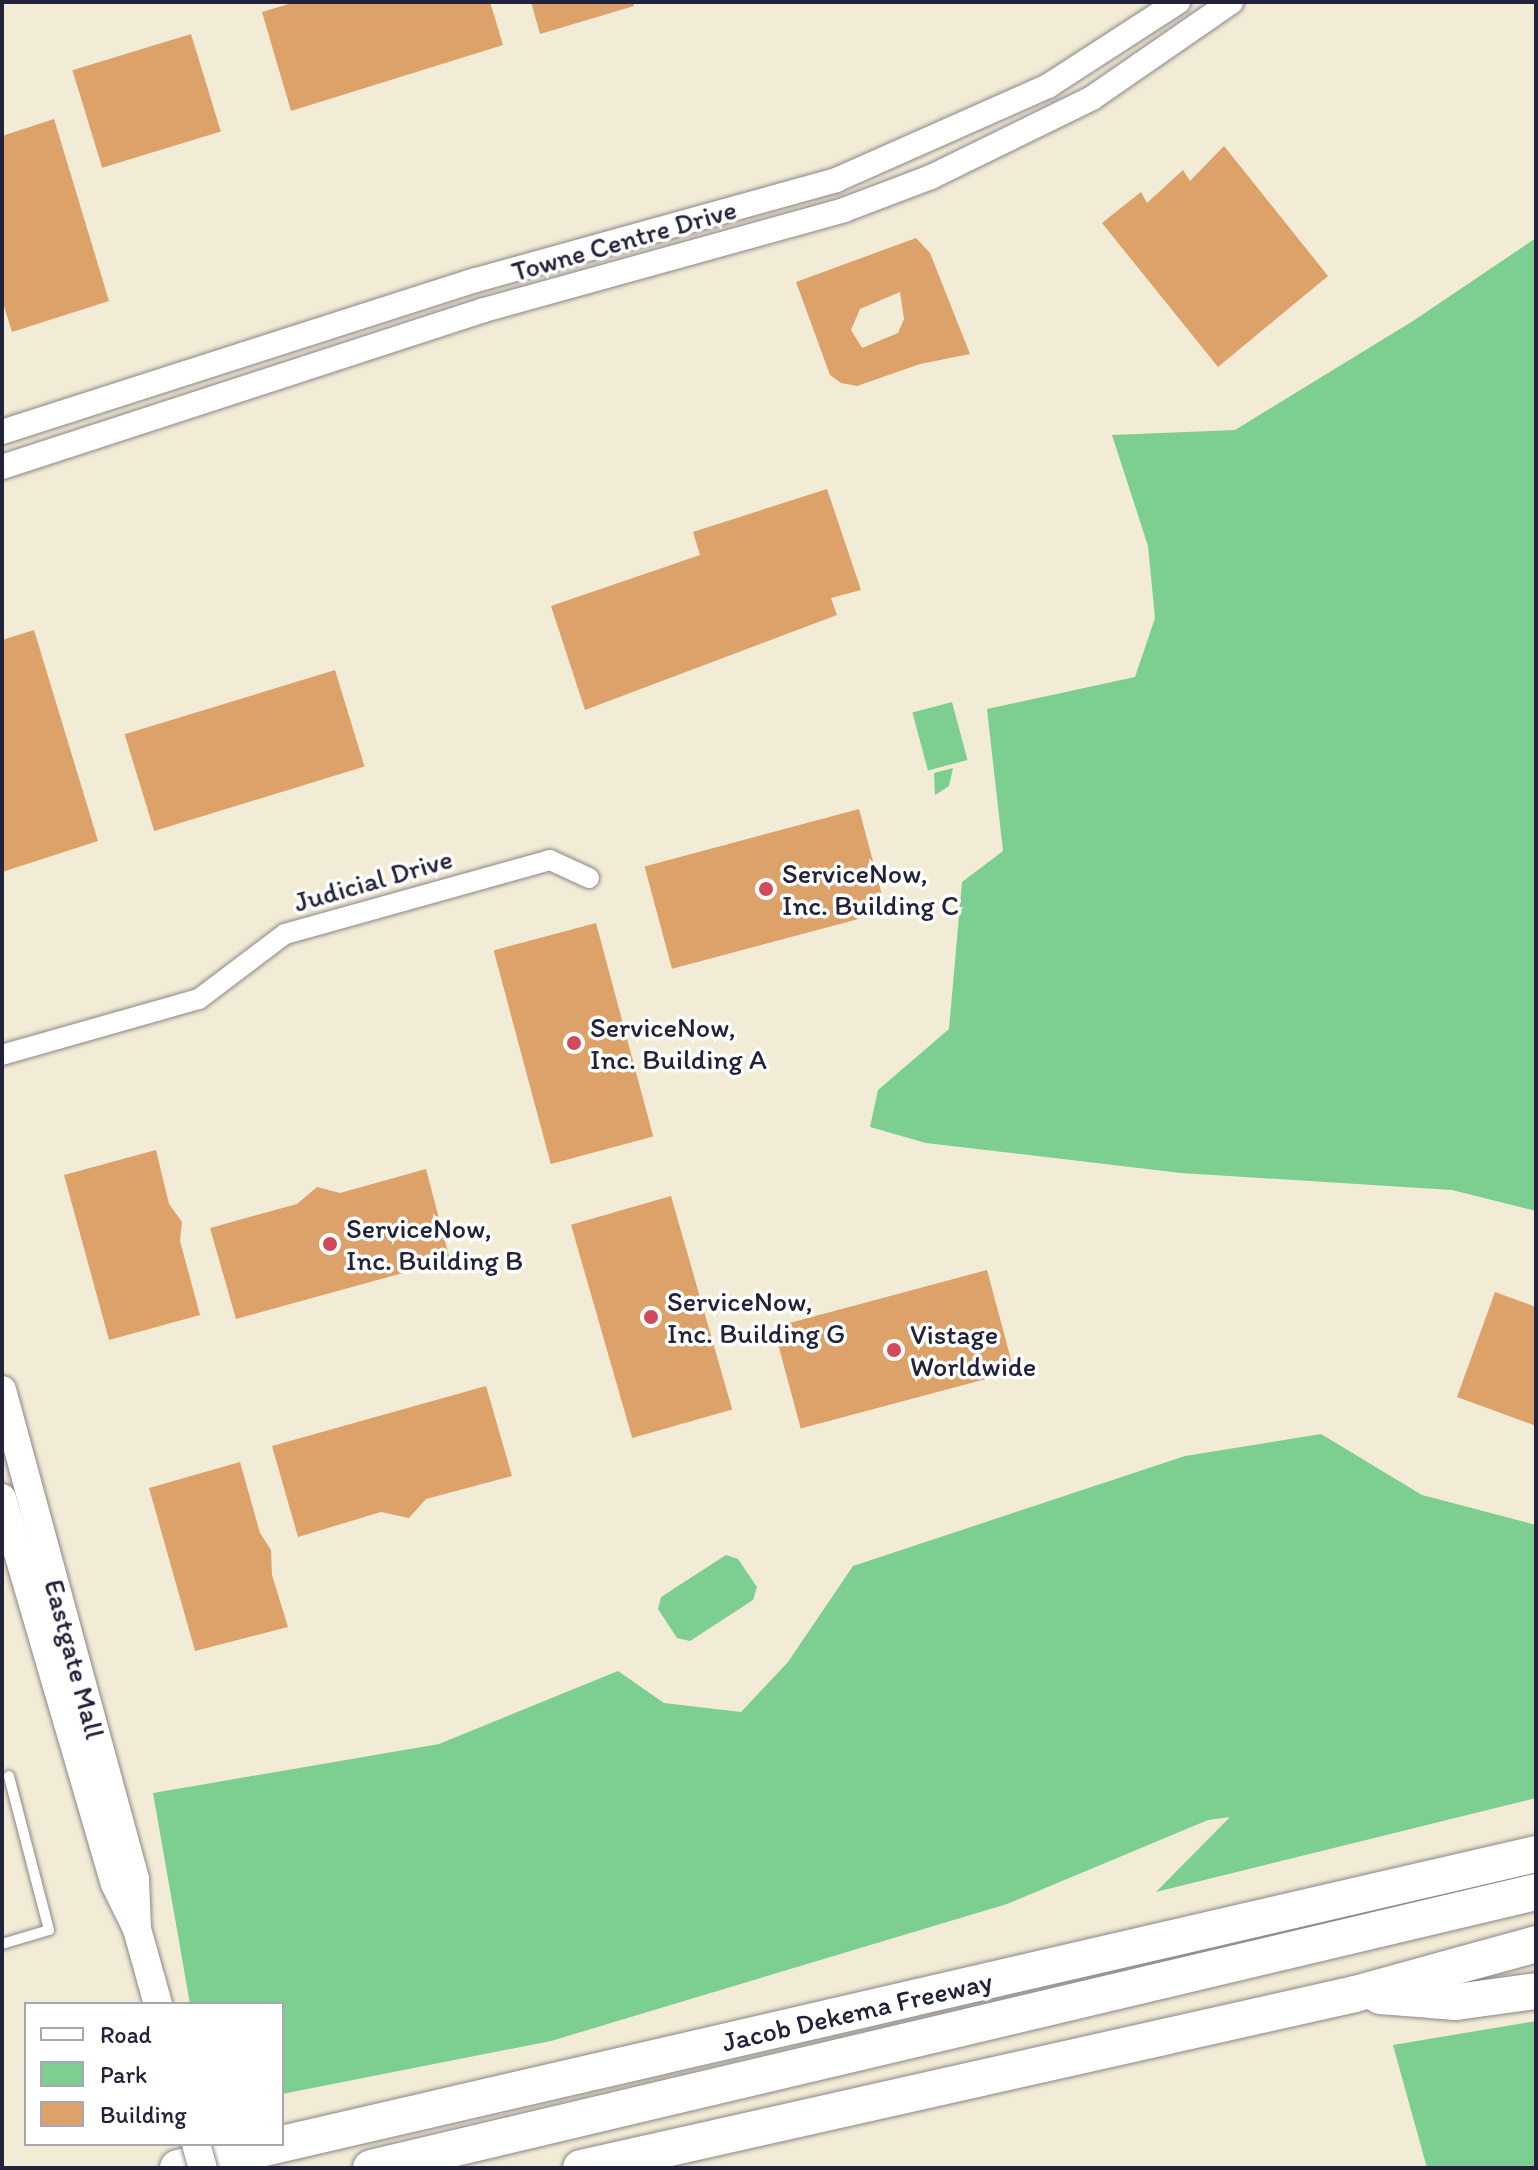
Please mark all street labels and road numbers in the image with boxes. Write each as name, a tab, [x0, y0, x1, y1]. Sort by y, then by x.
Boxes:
street label: Towne Centre Drive	[508, 192, 740, 288]
street label: Judicial Drive	[290, 841, 456, 919]
street label: Eastgate Mall	[38, 1576, 112, 1742]
street label: Jacob Dekema Freeway	[718, 1963, 996, 2059]

